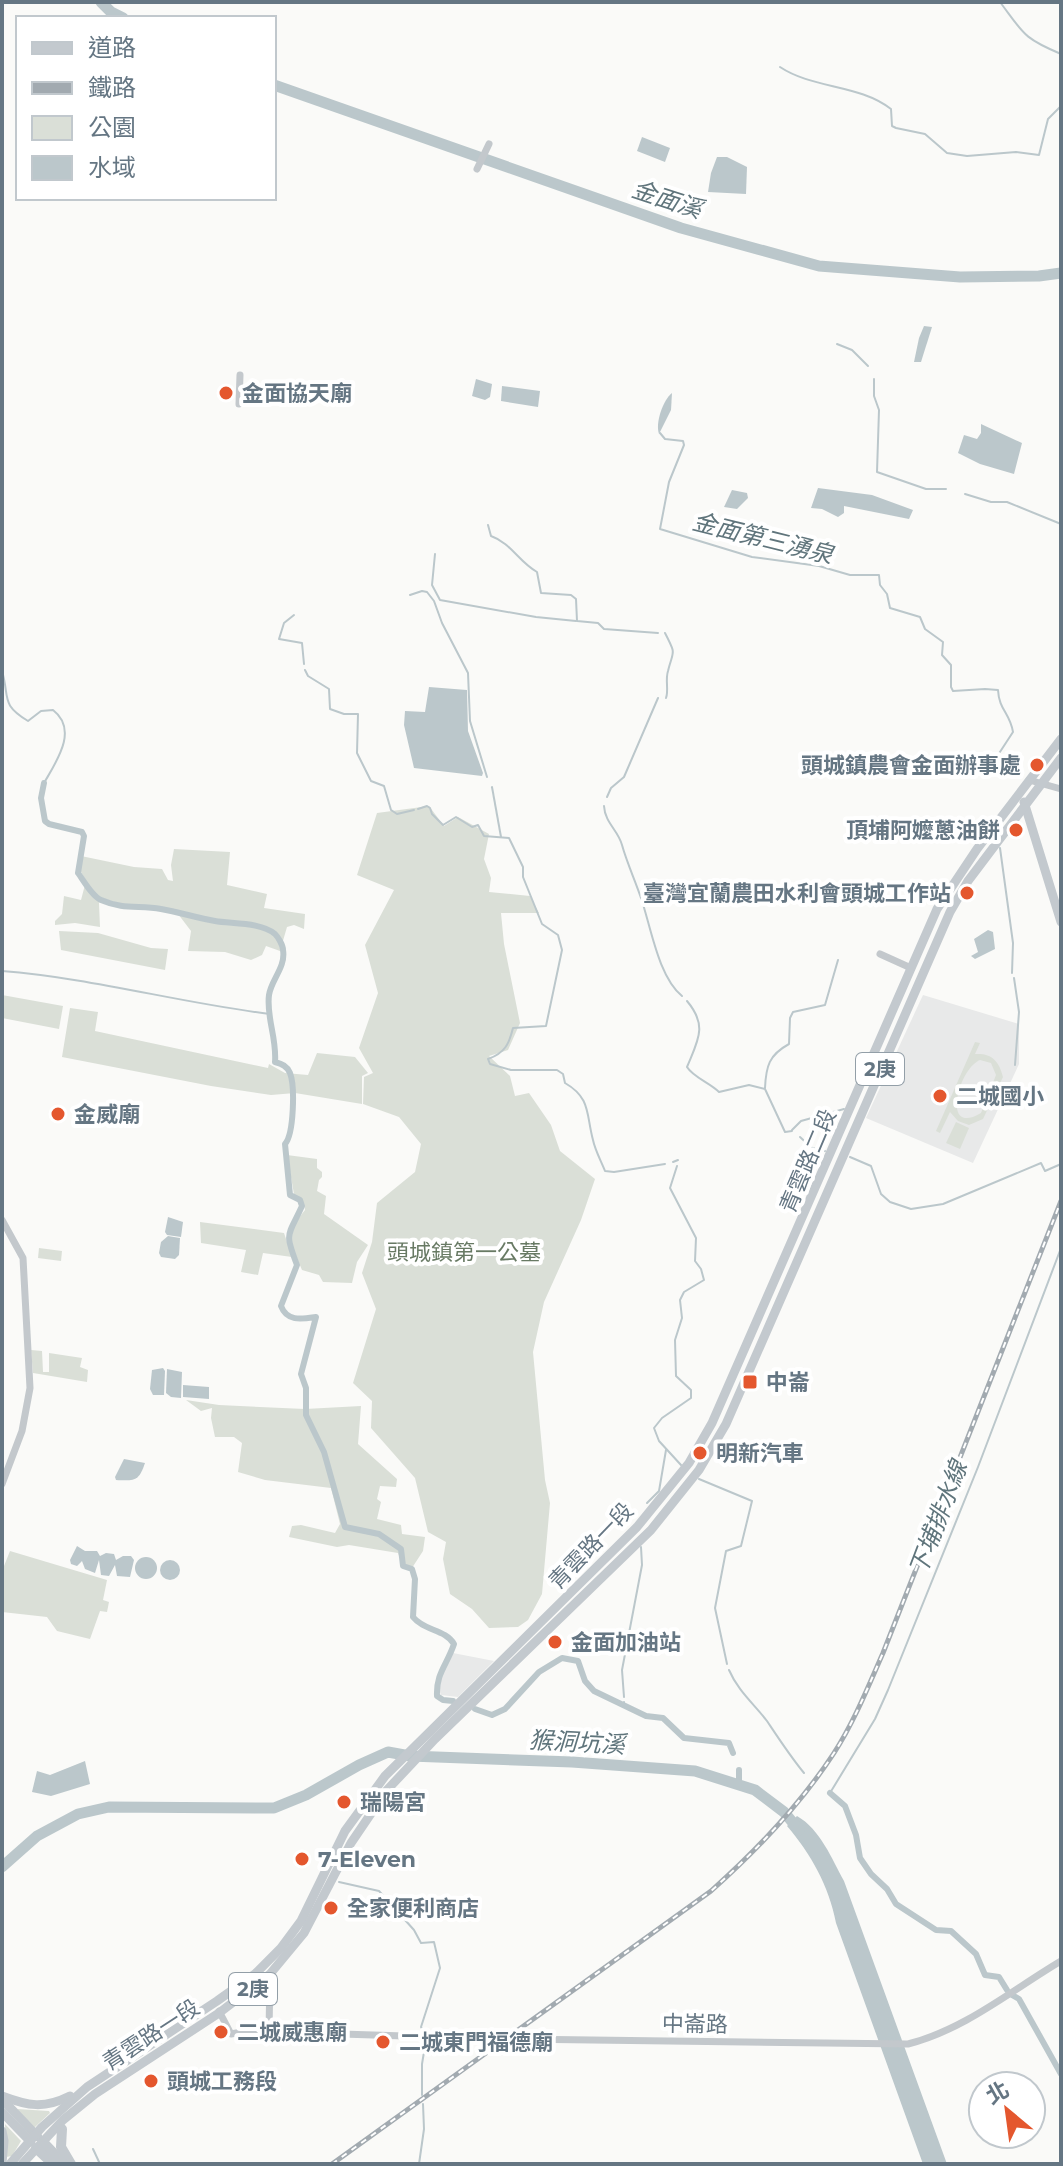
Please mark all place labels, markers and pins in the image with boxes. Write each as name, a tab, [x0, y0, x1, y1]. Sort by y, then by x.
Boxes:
place label: 金面協天廟	[242, 380, 352, 407]
marker: 金面協天廟	[217, 384, 235, 402]
place label: 頭城鎮農會金面辦事處	[801, 752, 1021, 779]
marker: 頭城鎮農會金面辦事處	[1028, 756, 1046, 774]
place label: 頂埔阿嬤蔥油餅	[846, 817, 1000, 844]
marker: 頂埔阿嬤蔥油餅	[1007, 821, 1025, 839]
place label: 臺灣宜蘭農田水利會頭城工作站	[643, 880, 951, 907]
marker: 臺灣宜蘭農田水利會頭城工作站	[958, 884, 976, 902]
place label: 二城國小	[956, 1083, 1044, 1110]
marker: 二城國小	[931, 1087, 949, 1105]
place label: 金威廟	[74, 1101, 140, 1128]
marker: 金威廟	[49, 1105, 67, 1123]
place label: 中崙	[766, 1369, 810, 1396]
marker: 中崙	[741, 1373, 759, 1391]
place label: 明新汽車	[716, 1440, 804, 1467]
marker: 明新汽車	[691, 1444, 709, 1462]
place label: 金面加油站	[571, 1629, 681, 1656]
marker: 金面加油站	[546, 1633, 564, 1651]
place label: 瑞陽宮	[360, 1789, 426, 1816]
marker: 瑞陽宮	[335, 1793, 353, 1811]
place label: 7-Eleven	[318, 1846, 416, 1873]
marker: 7-Eleven	[293, 1850, 311, 1868]
place label: 全家便利商店	[347, 1895, 479, 1922]
marker: 全家便利商店	[322, 1899, 340, 1917]
place label: 二城威惠廟	[237, 2019, 347, 2046]
marker: 二城威惠廟	[212, 2023, 230, 2041]
place label: 二城東門福德廟	[399, 2029, 553, 2056]
marker: 二城東門福德廟	[374, 2033, 392, 2051]
place label: 頭城工務段	[167, 2068, 277, 2095]
marker: 頭城工務段	[142, 2072, 160, 2090]

